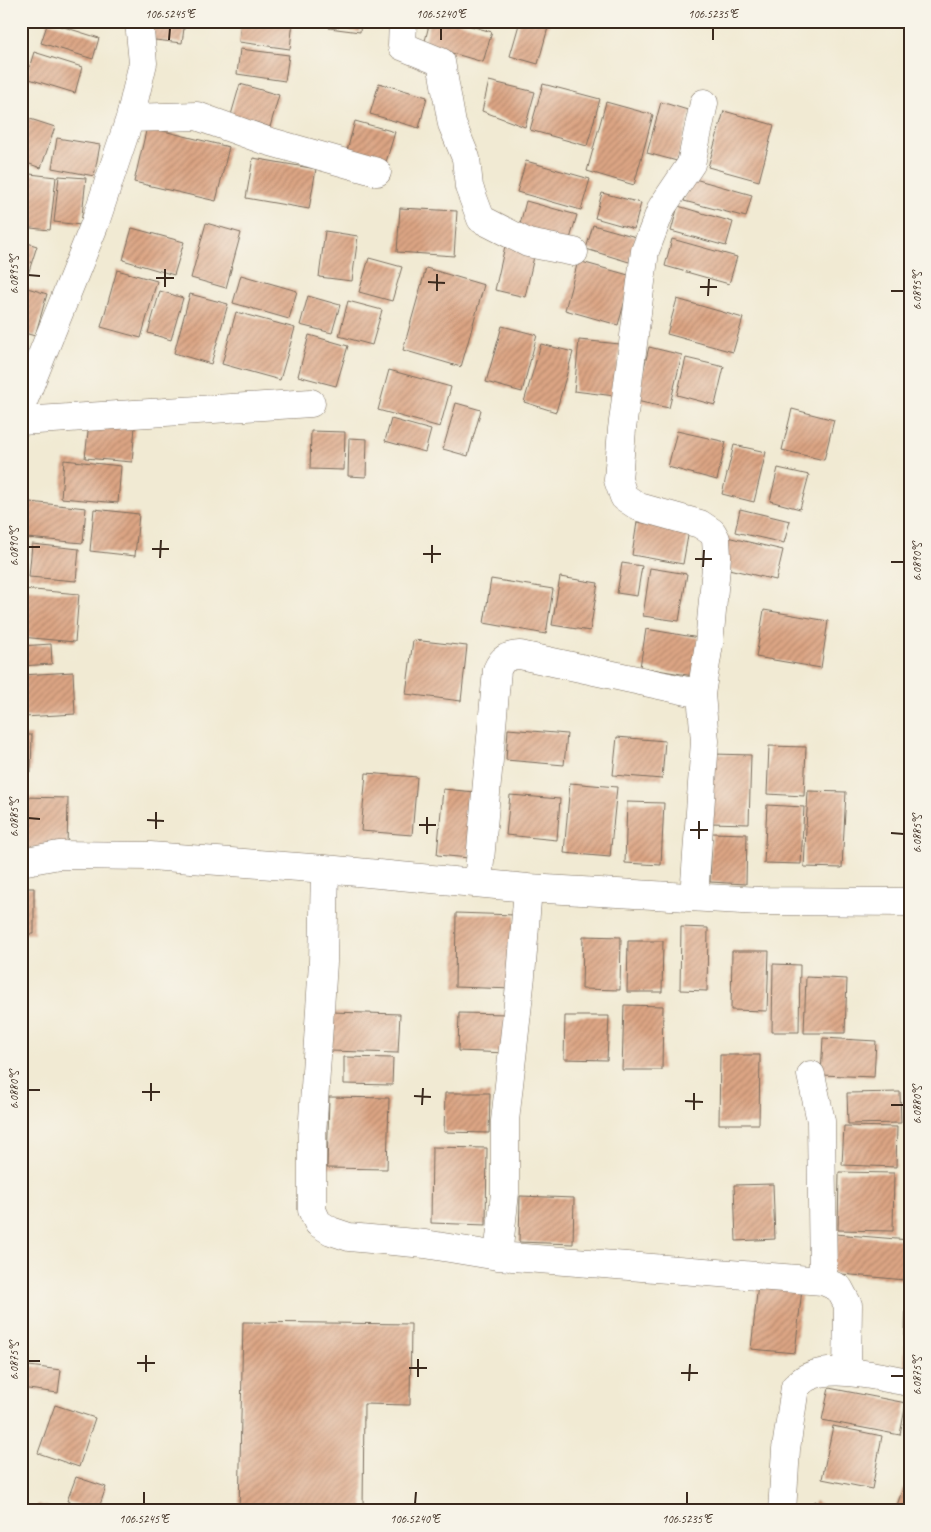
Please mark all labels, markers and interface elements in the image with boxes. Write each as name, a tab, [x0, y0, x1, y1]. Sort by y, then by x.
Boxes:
text: 106.5245°E	[145, 6, 197, 22]
text: 106.5240°E	[416, 6, 468, 22]
text: 106.5235°E	[688, 6, 740, 22]
text: 6.0895°S	[6, 254, 22, 294]
text: 6.0895°S	[909, 270, 925, 310]
text: 6.0890°S	[6, 526, 22, 566]
text: 6.0890°S	[909, 541, 925, 581]
text: 6.0885°S	[6, 797, 22, 837]
text: 6.0885°S	[909, 813, 925, 853]
text: 6.0880°S	[6, 1069, 22, 1109]
text: 6.0880°S	[909, 1084, 925, 1124]
text: 6.0875°S	[6, 1340, 22, 1380]
text: 6.0875°S	[909, 1355, 925, 1395]
text: 106.5245°E	[119, 1511, 171, 1527]
text: 106.5240°E	[390, 1511, 442, 1527]
text: 106.5235°E	[662, 1511, 714, 1527]

